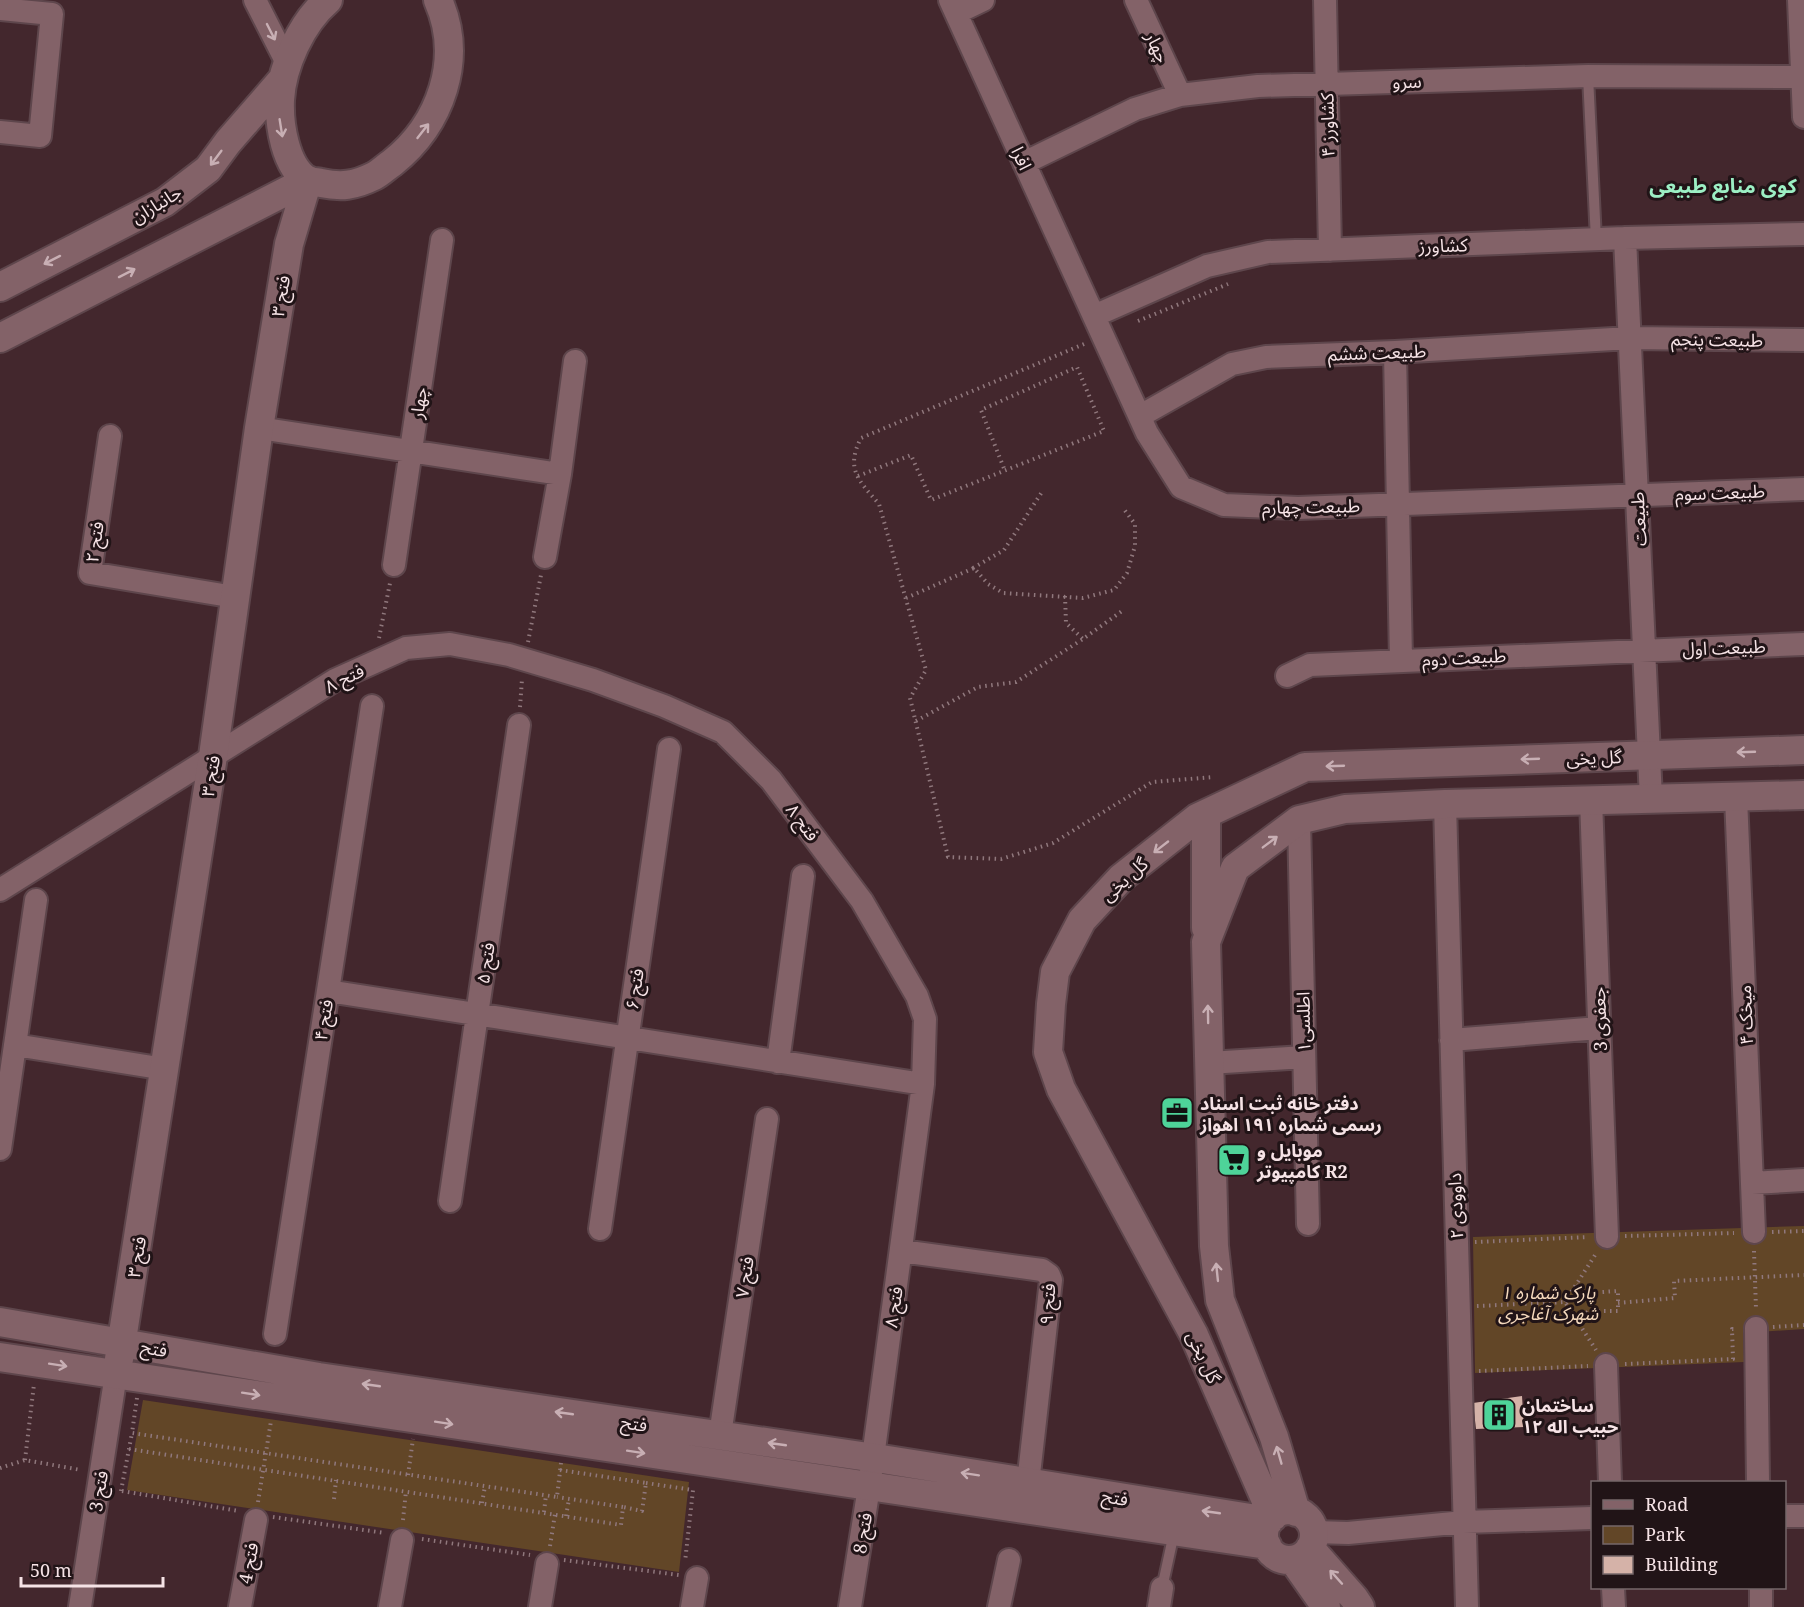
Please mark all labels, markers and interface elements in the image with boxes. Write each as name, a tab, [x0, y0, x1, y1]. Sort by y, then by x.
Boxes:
one-way arrow	[266, 22, 278, 40]
street label: چهار	[1140, 27, 1176, 66]
street label: سرو	[1392, 68, 1422, 94]
street label: کشاورز ۴	[1314, 92, 1340, 157]
one-way arrow	[276, 118, 287, 138]
one-way arrow	[416, 124, 429, 140]
street label: افرا	[1006, 142, 1038, 174]
one-way arrow	[210, 150, 223, 166]
district label: کوی منابع طبیعی	[1649, 172, 1798, 201]
street label: جانبازان	[126, 180, 186, 228]
street label: کشاورز	[1417, 232, 1469, 258]
one-way arrow	[44, 254, 61, 266]
one-way arrow	[117, 267, 135, 278]
street label: فتح ۳	[265, 274, 297, 319]
street label: طبیعت پنجم	[1671, 326, 1763, 354]
street label: طبیعت ششم	[1327, 338, 1427, 368]
street label: چهار	[404, 386, 432, 421]
street label: طبیعت سوم	[1675, 478, 1766, 509]
street label: طبیعت	[1625, 491, 1651, 547]
street label: طبیعت چهارم	[1262, 493, 1360, 522]
street label: فتح ۲	[79, 520, 111, 564]
street label: طبیعت اول	[1682, 634, 1766, 660]
street label: طبیعت دوم	[1421, 643, 1507, 674]
street label: فتح ۸	[320, 658, 369, 700]
street label: گل یخی	[1566, 744, 1623, 770]
one-way arrow	[1736, 746, 1756, 758]
street label: فتح ۳	[195, 754, 227, 799]
one-way arrow	[1520, 754, 1540, 765]
one-way arrow	[1325, 761, 1345, 772]
street label: فتح ۸	[779, 798, 825, 847]
one-way arrow	[1262, 836, 1278, 848]
one-way arrow	[1153, 840, 1169, 853]
street label: گل یخی	[1095, 851, 1153, 906]
street label: فتح ۵	[470, 941, 502, 985]
street label: فتح ۶	[619, 967, 651, 1011]
street label: میخک ۴	[1732, 985, 1758, 1045]
street label: 3 جعفری	[1586, 986, 1612, 1052]
street label: اطلسی۱	[1290, 991, 1316, 1053]
street label: فتح ۴	[308, 998, 340, 1043]
one-way arrow	[1202, 1004, 1214, 1024]
place label: دفتر خانه ثبت اسناد رسمی شماره ۱۹۱ اهواز	[1199, 1091, 1382, 1136]
office icon: دفتر خانه ثبت اسناد رسمی شماره ۱۹۱ اهواز	[1159, 1095, 1195, 1131]
place label: موبایل و کامپیوتر R2	[1256, 1138, 1348, 1184]
supermarket icon: موبایل و کامپیوتر R2	[1216, 1142, 1252, 1178]
street label: داوودی ۲	[1442, 1172, 1468, 1240]
street label: فتح ۳	[121, 1235, 153, 1280]
street label: فتح ۷	[729, 1255, 761, 1299]
one-way arrow	[1211, 1262, 1222, 1282]
park label: پارک شماره ۱ شهرک آغاجری	[1498, 1280, 1599, 1325]
street label: فتح ۹	[1034, 1283, 1062, 1326]
street label: فتح ۸	[878, 1285, 910, 1329]
street label: گل یخی	[1181, 1327, 1227, 1388]
street label: فتح	[139, 1334, 169, 1364]
one-way arrow	[47, 1360, 67, 1371]
one-way arrow	[361, 1379, 381, 1390]
one-way arrow	[240, 1389, 260, 1400]
place label: ساختمان حبیب اله ۱۲	[1522, 1393, 1618, 1438]
building icon: ساختمان حبیب اله ۱۲	[1481, 1397, 1517, 1433]
one-way arrow	[554, 1407, 574, 1418]
street label: فتح	[619, 1409, 649, 1439]
one-way arrow	[433, 1418, 453, 1429]
one-way arrow	[768, 1438, 788, 1449]
one-way arrow	[1273, 1446, 1284, 1465]
one-way arrow	[626, 1447, 646, 1458]
one-way arrow	[961, 1468, 980, 1479]
street label: فتح 3	[83, 1469, 115, 1514]
legend	[1591, 1481, 1786, 1589]
street label: فتح	[1100, 1483, 1130, 1513]
text: Road	[1645, 1492, 1688, 1516]
one-way arrow	[1202, 1507, 1222, 1518]
street label: فتح 8	[847, 1511, 879, 1556]
text: Park	[1645, 1522, 1685, 1546]
street label: فتح 4	[233, 1541, 265, 1586]
scale bar	[21, 1550, 164, 1588]
text: Building	[1645, 1552, 1718, 1576]
text: 50 m	[30, 1558, 72, 1582]
one-way arrow	[1329, 1570, 1343, 1585]

